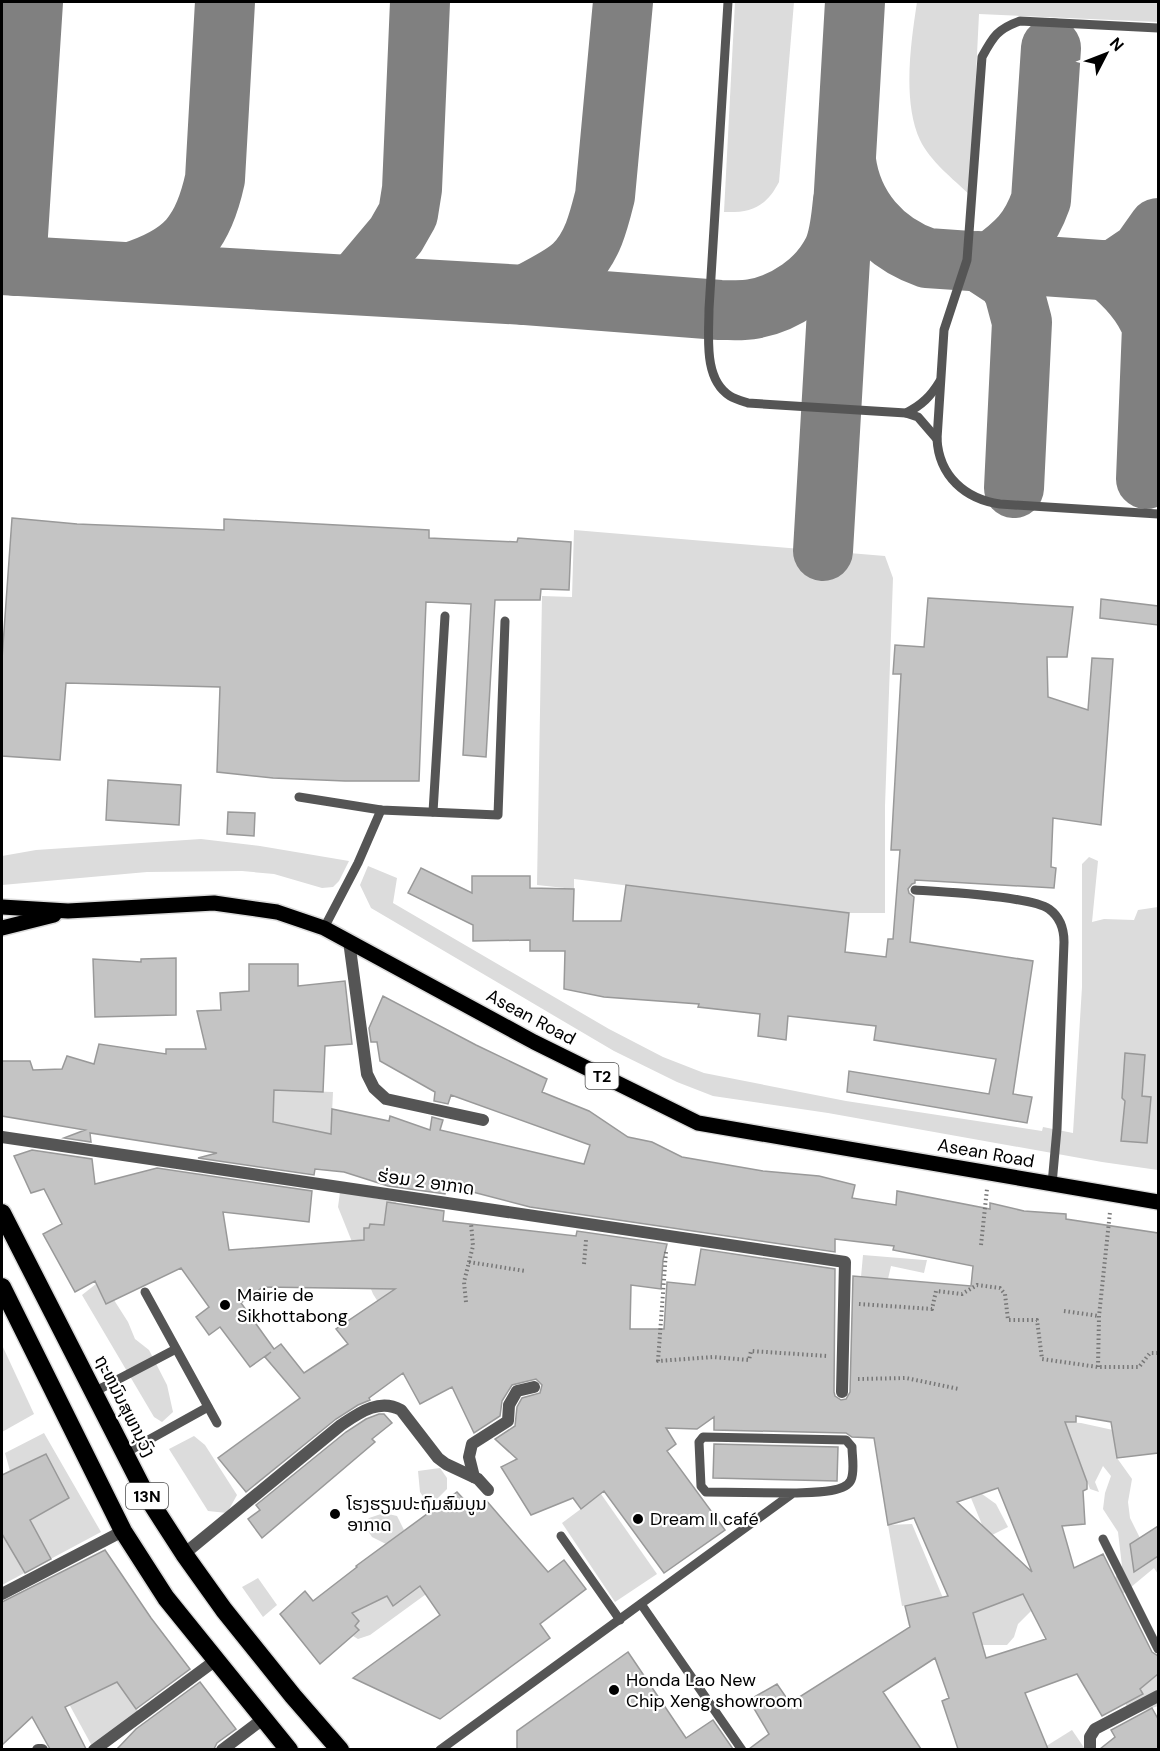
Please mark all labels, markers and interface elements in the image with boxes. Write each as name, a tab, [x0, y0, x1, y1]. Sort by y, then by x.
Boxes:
north arrow	[1076, 24, 1136, 84]
text: N	[1105, 33, 1128, 56]
street label: Asean Road	[482, 983, 580, 1051]
road number: T2	[586, 1063, 618, 1089]
street label: Asean Road	[936, 1133, 1036, 1173]
street label: ຮ່ອມ 2 ອາກາດ	[376, 1163, 476, 1201]
place label: Mairie de Sikhottabong	[237, 1283, 348, 1328]
marker: Mairie de Sikhottabong	[218, 1298, 232, 1312]
street label: ຖະຫນົນສຸພານຸວົງ	[89, 1351, 161, 1461]
road number: 13N	[126, 1483, 168, 1509]
place label: ໂຮງຮຽນປະຖົມສົມບູນ ອາກາດ	[346, 1492, 487, 1537]
marker: ໂຮງຮຽນປະຖົມສົມບູນ ອາກາດ	[328, 1507, 342, 1521]
place label: Dream II café	[650, 1507, 759, 1531]
marker: Dream II café	[631, 1512, 645, 1526]
place label: Honda Lao New Chip Xeng showroom	[626, 1668, 802, 1713]
marker: Honda Lao New Chip Xeng showroom	[607, 1683, 621, 1697]

